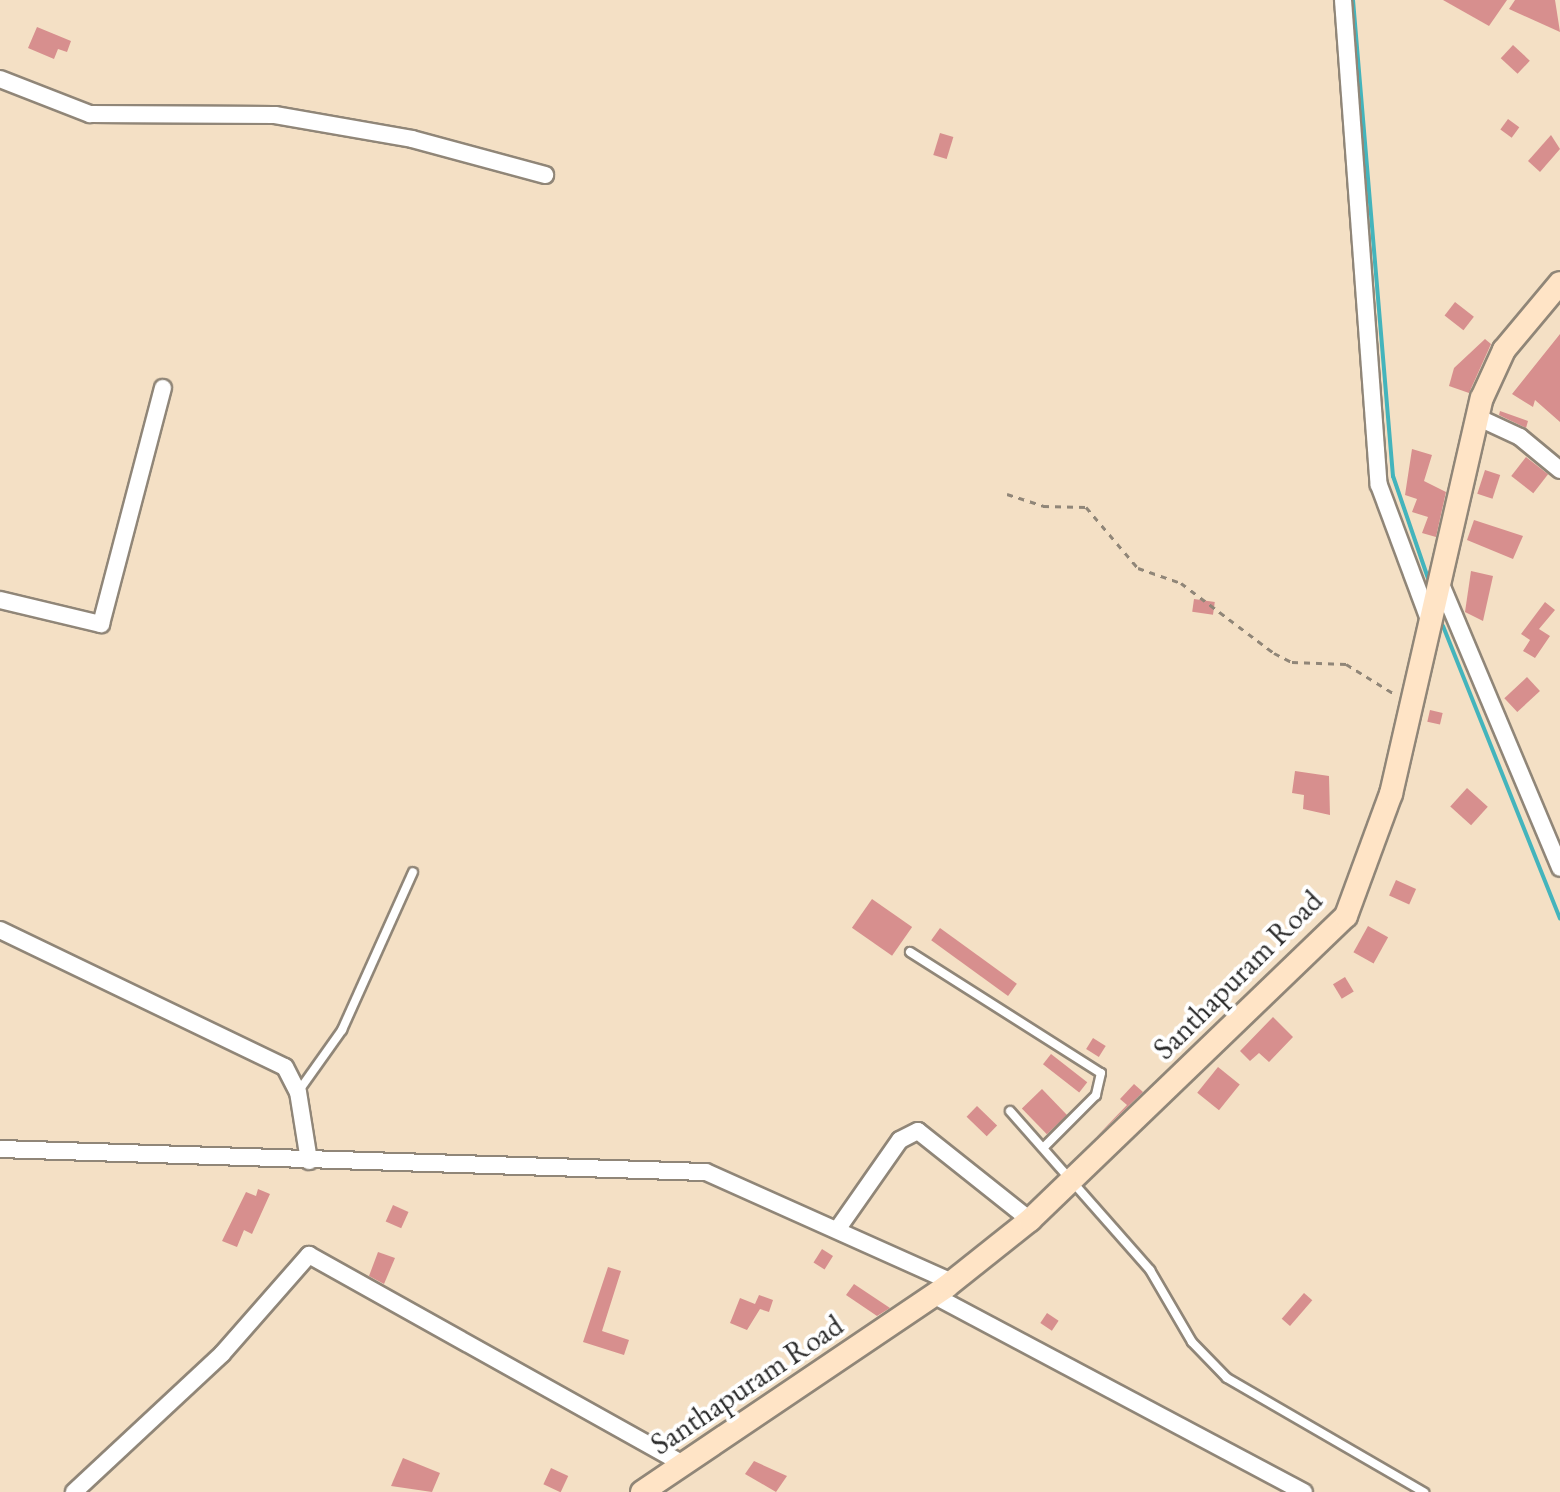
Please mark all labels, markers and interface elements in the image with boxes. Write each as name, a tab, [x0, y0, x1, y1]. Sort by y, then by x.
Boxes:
street label: Santhapuram Road	[1146, 883, 1330, 1067]
street label: Santhapuram Road	[644, 1307, 850, 1463]

